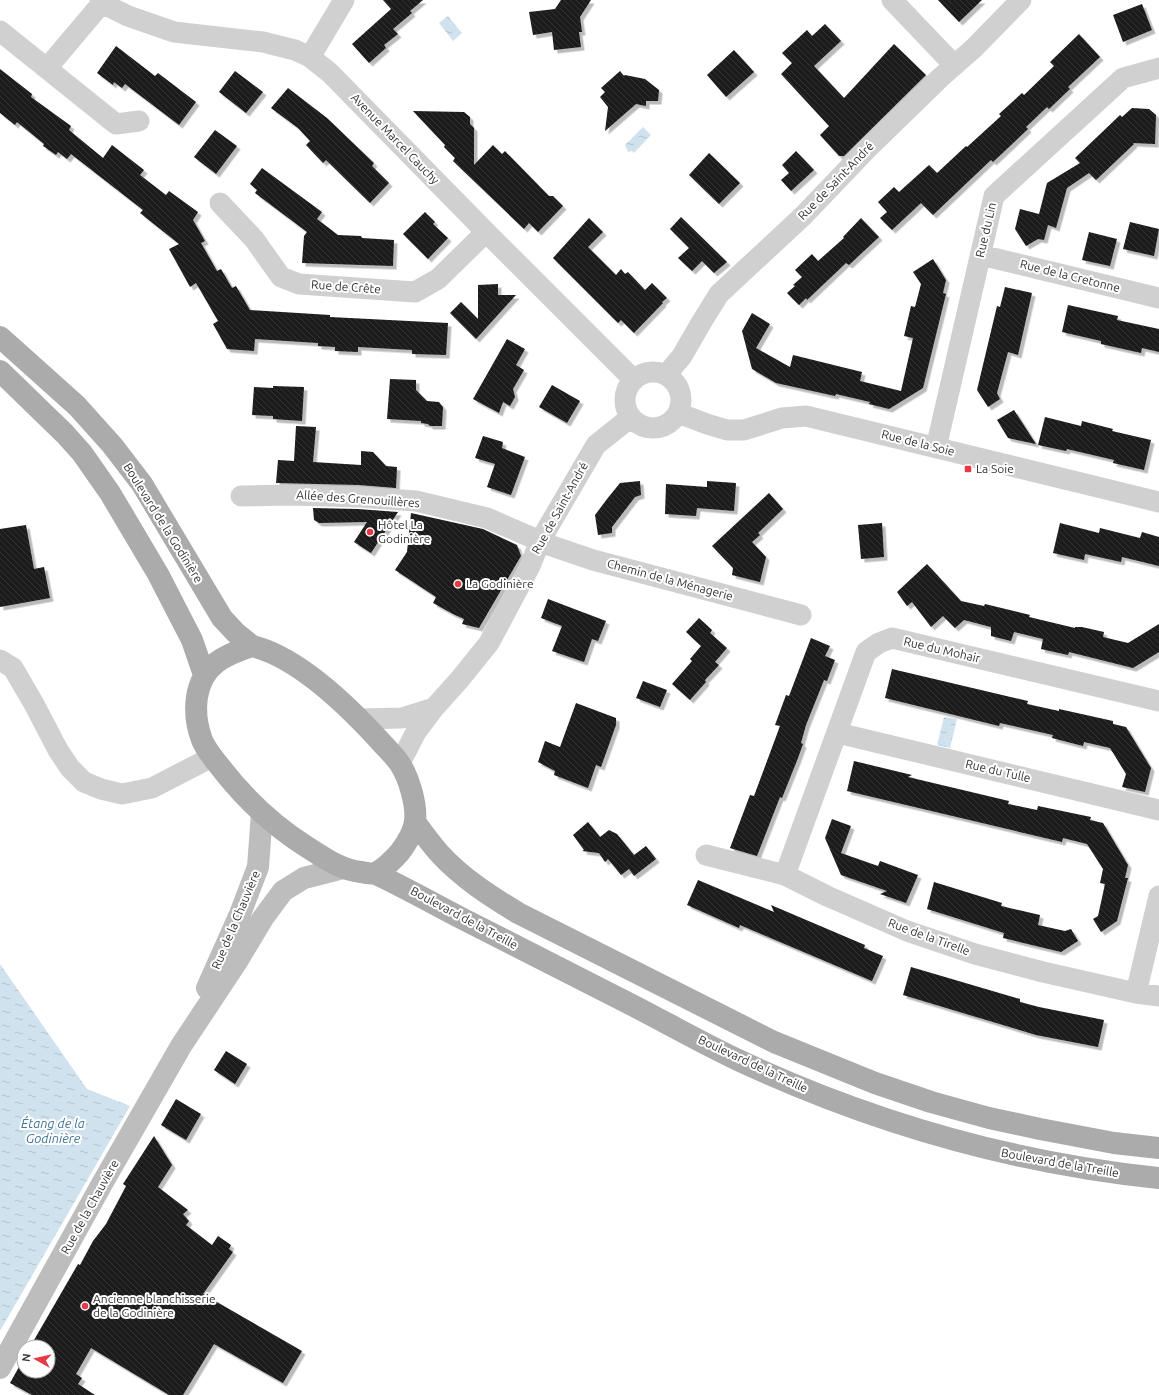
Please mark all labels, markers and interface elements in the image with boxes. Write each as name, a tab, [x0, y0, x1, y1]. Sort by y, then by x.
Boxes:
street label: Avenue Marcel Cauchy	[349, 91, 442, 187]
street label: Rue de Saint-André	[795, 139, 876, 222]
street label: Rue du Lin	[973, 201, 998, 259]
street label: Rue de la Cretonne	[1019, 257, 1122, 294]
street label: Rue de Crête	[311, 278, 381, 295]
street label: Rue de la Soie	[880, 427, 956, 458]
street label: Rue de Saint-André	[529, 460, 590, 556]
street label: Boulevard de la Godinière	[121, 461, 206, 585]
place label: La Soie	[976, 462, 1014, 475]
marker: La Soie	[963, 464, 973, 474]
street label: Allée des Grenouillères	[296, 488, 420, 509]
place label: Hôtel La Godinière	[378, 518, 430, 545]
marker: Hôtel La Godinière	[365, 527, 375, 537]
street label: Chemin de la Ménagerie	[606, 556, 735, 603]
place label: La Godinière	[466, 577, 534, 590]
marker: La Godinière	[453, 579, 463, 589]
street label: Rue du Mohair	[903, 634, 982, 665]
street label: Rue du Tulle	[964, 757, 1032, 784]
street label: Rue de la Chauvière	[209, 869, 262, 971]
street label: Boulevard de la Treille	[409, 884, 520, 951]
street label: Rue de la Tirelle	[886, 916, 972, 957]
street label: Boulevard de la Treille	[696, 1032, 810, 1095]
water label: Étang de la Godinière	[21, 1115, 85, 1145]
street label: Boulevard de la Treille	[1000, 1146, 1120, 1179]
street label: Rue de la Chauvière	[58, 1157, 121, 1256]
place label: Ancienne blanchisserie de la Godinière	[93, 1292, 216, 1319]
marker: Ancienne blanchisserie de la Godinière	[80, 1301, 90, 1311]
north arrow	[16, 1339, 56, 1379]
text: N	[20, 1353, 33, 1363]

